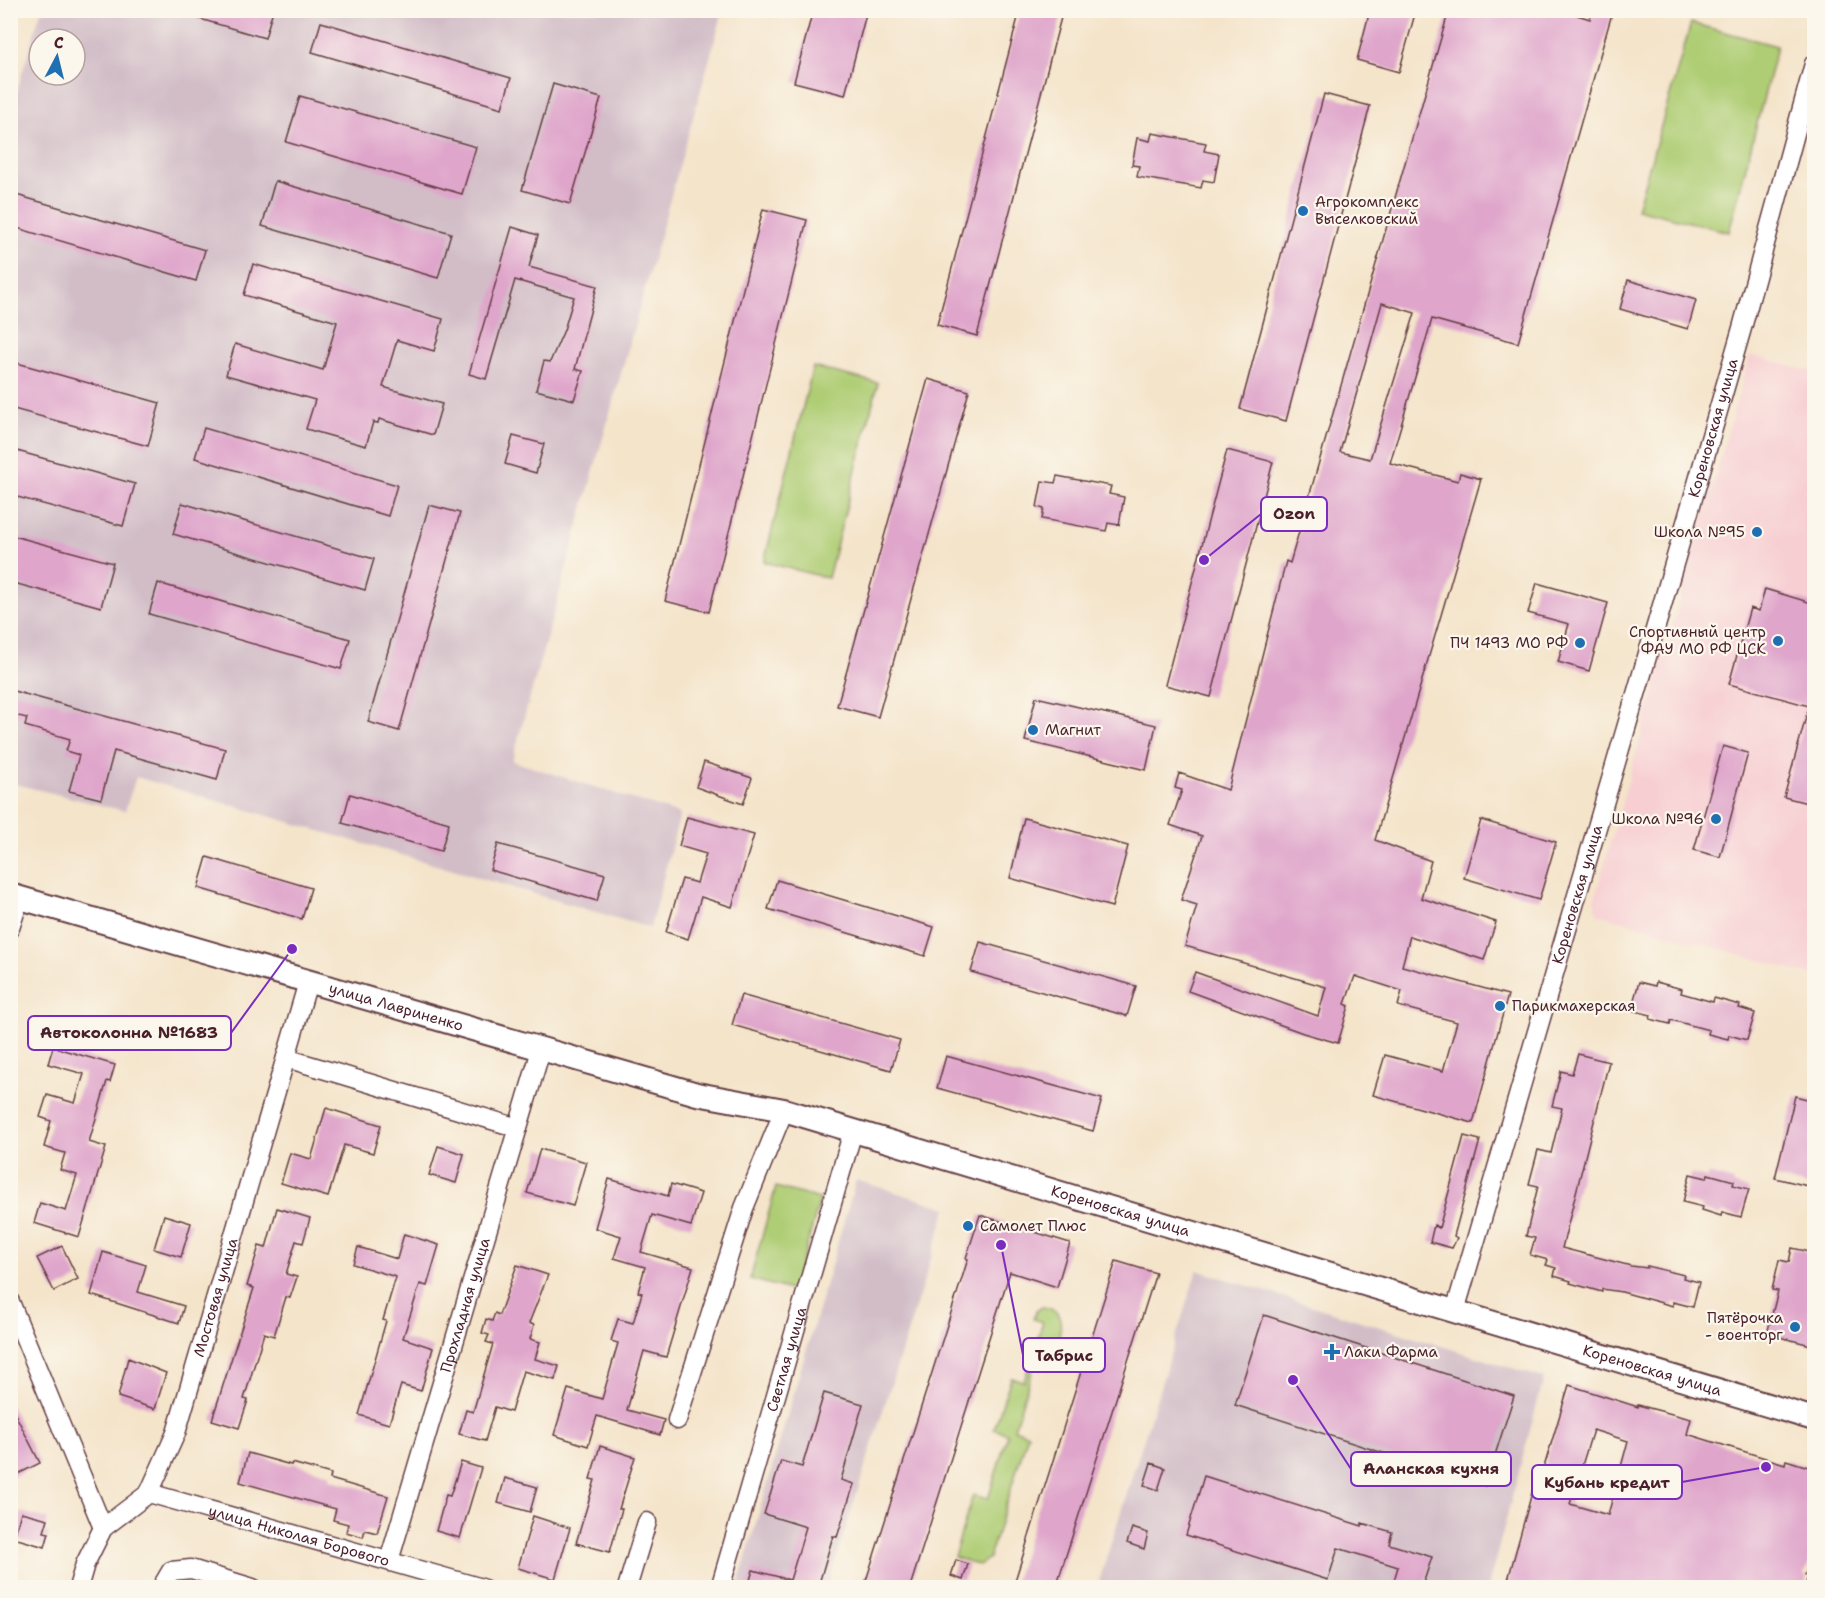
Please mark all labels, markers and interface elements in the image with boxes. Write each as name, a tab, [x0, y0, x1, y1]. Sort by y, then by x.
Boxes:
north arrow	[27, 27, 87, 87]
text: С	[53, 32, 65, 54]
place label: Агрокомплекс Выселковский	[1315, 192, 1419, 229]
marker: Агрокомплекс Выселковский	[1296, 204, 1310, 218]
street label: Кореновская улица	[1684, 355, 1743, 500]
callout: Ozon	[1261, 497, 1327, 531]
text: Ozon	[1273, 503, 1315, 524]
place label: Школа №95	[1654, 522, 1745, 542]
marker: Школа №95	[1750, 525, 1764, 539]
place label: Спортивный центр ФАУ МО РФ ЦСК	[1629, 622, 1766, 659]
place label: ПЧ 1493 МО РФ	[1450, 633, 1568, 653]
marker: Спортивный центр ФАУ МО РФ ЦСК	[1771, 634, 1785, 648]
marker: ПЧ 1493 МО РФ	[1573, 636, 1587, 650]
place label: Магнит	[1045, 720, 1101, 740]
marker: Магнит	[1026, 723, 1040, 737]
place label: Школа №96	[1612, 809, 1704, 829]
marker: Школа №96	[1709, 812, 1723, 826]
street label: Кореновская улица	[1547, 822, 1607, 966]
street label: улица Лавриненко	[327, 978, 466, 1036]
place label: Парикмахерская	[1512, 996, 1636, 1016]
marker: Парикмахерская	[1493, 999, 1507, 1013]
callout: Автоколонна №1683	[28, 1016, 231, 1050]
text: Автоколонна №1683	[40, 1022, 218, 1043]
street label: Кореновская улица	[1049, 1181, 1193, 1241]
place label: Самолет Плюс	[980, 1216, 1086, 1236]
marker: Самолет Плюс	[961, 1219, 975, 1233]
street label: Мостовая улица	[189, 1235, 243, 1359]
street label: Прохладная улица	[436, 1235, 495, 1375]
street label: Светлая улица	[762, 1304, 811, 1414]
place label: Пятёрочка - военторг	[1705, 1308, 1784, 1345]
marker: Пятёрочка - военторг	[1788, 1320, 1802, 1334]
callout: Табрис	[1023, 1338, 1105, 1372]
street label: Кореновская улица	[1580, 1340, 1725, 1401]
place label: Лаки Фарма	[1344, 1342, 1438, 1362]
text: Табрис	[1035, 1345, 1093, 1366]
marker: Лаки Фарма	[1325, 1345, 1339, 1359]
callout: Аланская кухня	[1351, 1452, 1511, 1486]
text: Аланская кухня	[1363, 1458, 1499, 1479]
callout: Кубань кредит	[1532, 1465, 1682, 1499]
text: Кубань кредит	[1544, 1472, 1670, 1493]
street label: улица Николая Борового	[206, 1500, 392, 1571]

